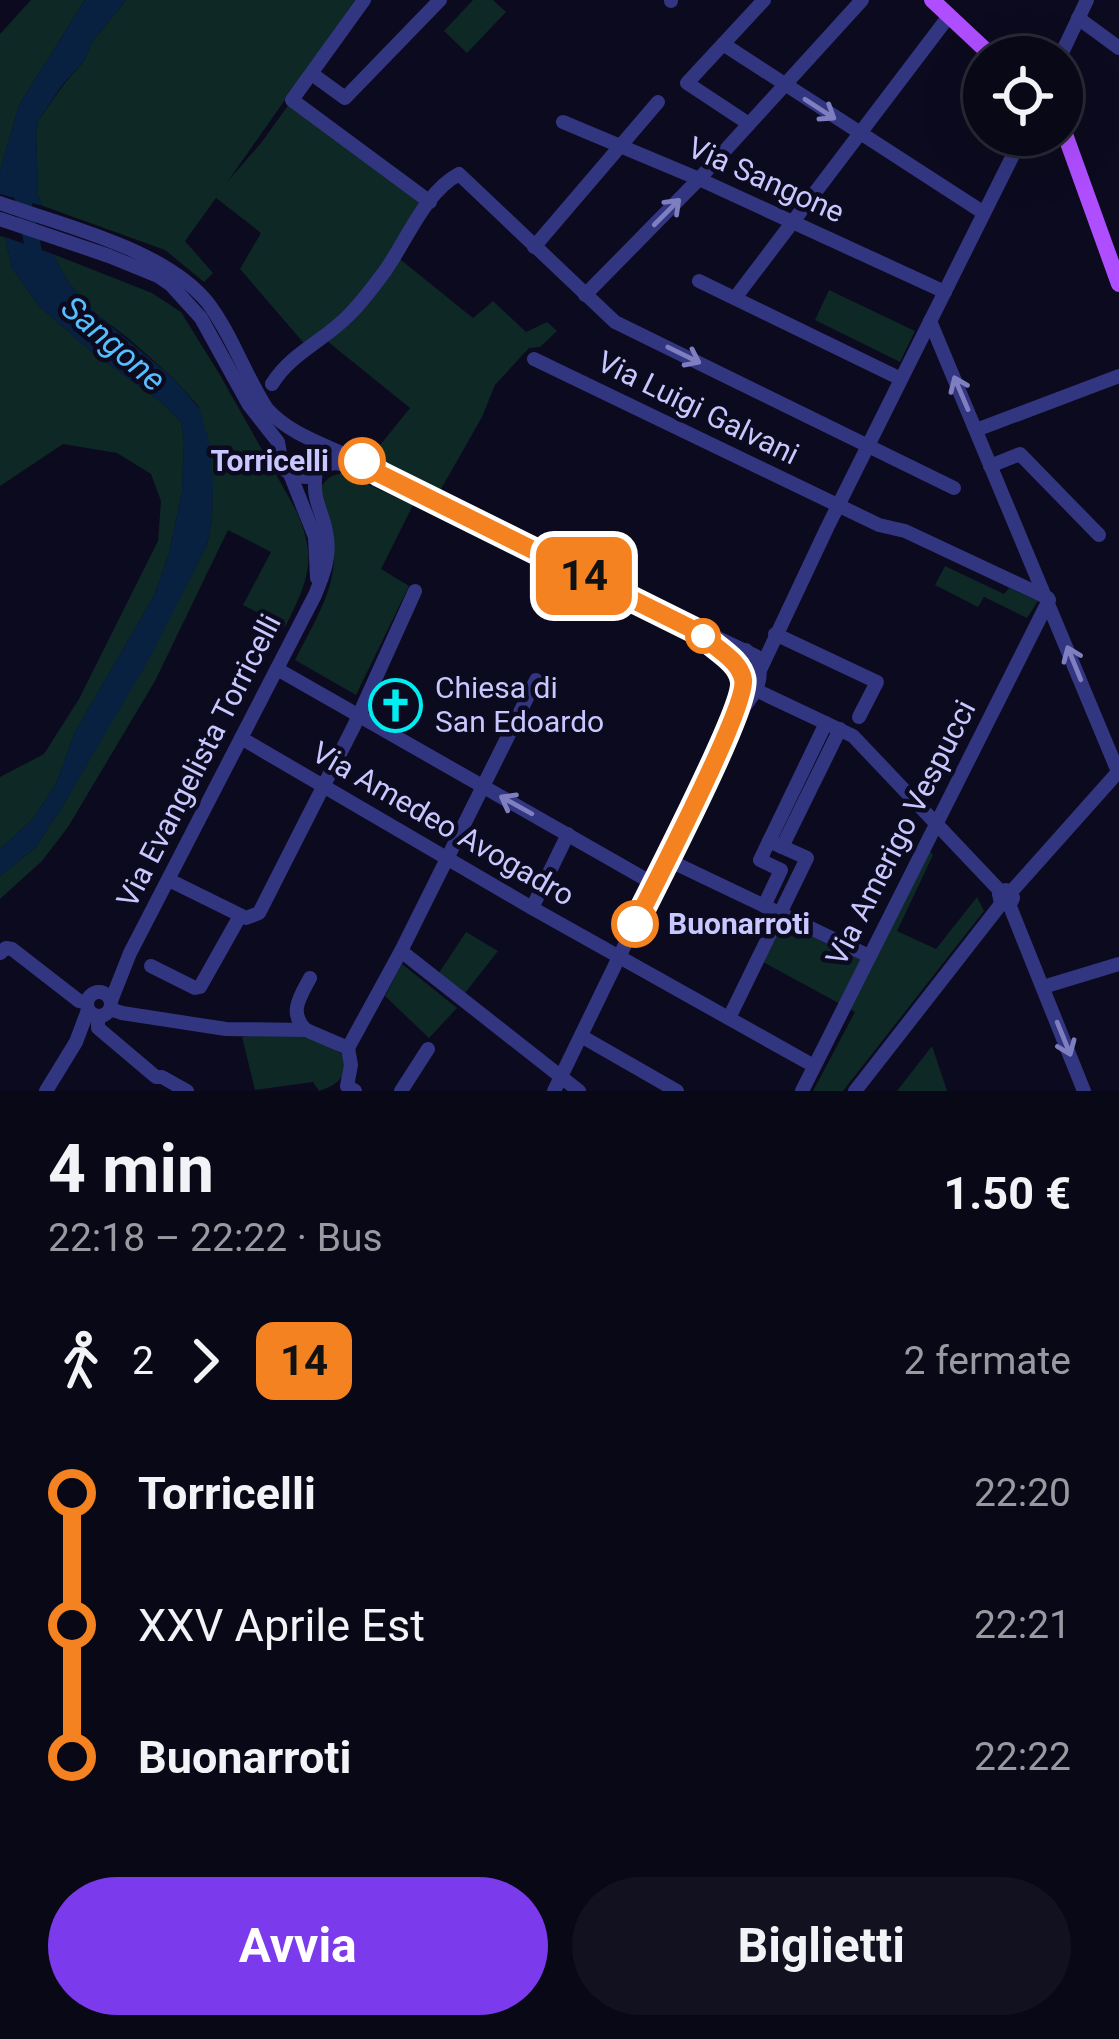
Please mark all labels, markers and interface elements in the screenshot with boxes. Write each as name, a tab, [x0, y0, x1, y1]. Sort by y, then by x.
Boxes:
map controls	[963, 36, 1083, 156]
button: locate	[963, 36, 1083, 156]
one-way arrow	[802, 96, 836, 121]
street label: Via Sangone	[683, 130, 850, 230]
one-way arrow	[652, 198, 680, 227]
water label: Sangone	[54, 288, 174, 399]
street label: Via Luigi Galvani	[592, 344, 805, 471]
one-way arrow	[665, 345, 701, 367]
one-way arrow	[948, 376, 970, 412]
marker: Torricelli	[340, 439, 384, 483]
place label: Torricelli	[210, 443, 329, 478]
line badge: 14	[530, 537, 638, 615]
text: 14	[560, 551, 608, 600]
street label: Via Evangelista Torricelli	[109, 608, 288, 913]
unlabelled marker	[687, 620, 719, 652]
one-way arrow	[1062, 646, 1083, 683]
place label: Chiesa di San Edoardo	[435, 670, 604, 739]
church icon: Chiesa di San Edoardo	[368, 677, 424, 733]
street label: Via Amerigo Vespucci	[819, 694, 983, 971]
street label: Via Amedeo Avogadro	[306, 734, 580, 913]
one-way arrow	[500, 793, 535, 816]
marker: Buonarroti	[613, 902, 657, 946]
place label: Buonarroti	[668, 906, 810, 941]
one-way arrow	[1055, 1020, 1076, 1057]
text: 4 min	[48, 1131, 214, 1208]
text: 1.50 €	[943, 1167, 1071, 1220]
text: 22:18 – 22:22 · Bus	[48, 1215, 383, 1261]
icon: walk	[48, 1328, 114, 1394]
icon: forward	[172, 1328, 238, 1394]
text: 14	[280, 1336, 328, 1385]
text: 2	[132, 1338, 154, 1384]
text: 2 fermate	[904, 1338, 1071, 1384]
text: Torricelli	[138, 1467, 316, 1520]
text: 22:20	[974, 1470, 1071, 1516]
text: XXV Aprile Est	[138, 1599, 425, 1652]
text: 22:21	[974, 1602, 1071, 1648]
text: Buonarroti	[138, 1731, 351, 1784]
text: 22:22	[974, 1734, 1071, 1780]
button: Avvia	[48, 1877, 548, 2015]
button: Biglietti	[572, 1877, 1071, 2015]

